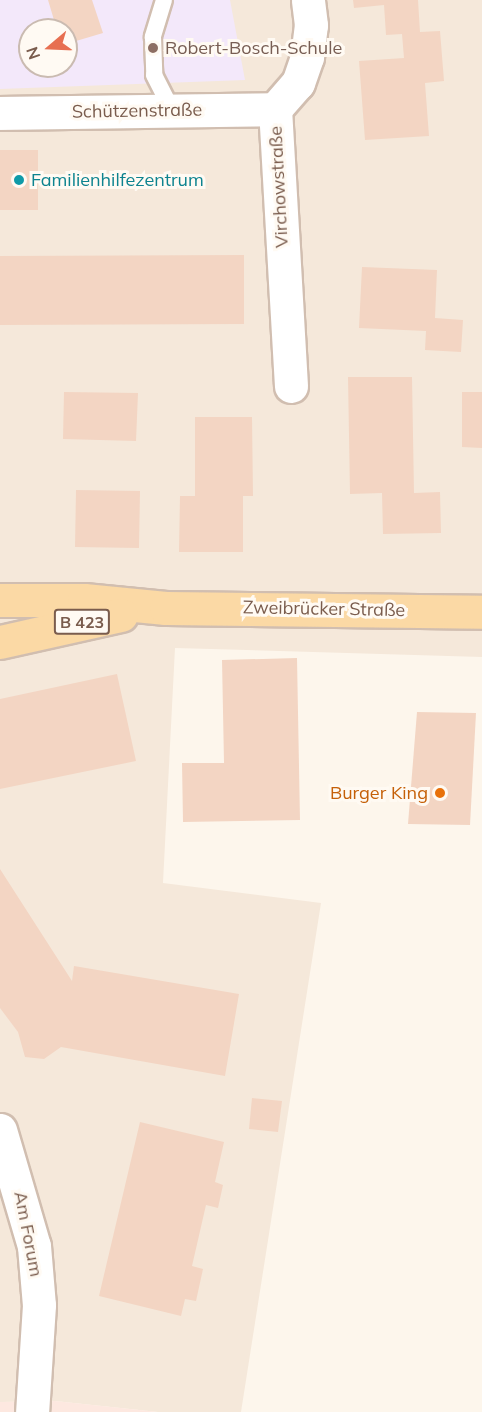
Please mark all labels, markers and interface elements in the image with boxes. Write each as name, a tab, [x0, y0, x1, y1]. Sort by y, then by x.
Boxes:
north arrow	[18, 18, 78, 78]
place label: Robert-Bosch-Schule	[165, 37, 342, 59]
marker: Robert-Bosch-Schule	[146, 41, 160, 55]
text: N	[21, 44, 44, 62]
street label: Schützenstraße	[72, 99, 202, 123]
street label: Virchowstraße	[265, 126, 293, 248]
place label: Familienhilfezentrum	[31, 169, 204, 191]
marker: Familienhilfezentrum	[12, 173, 26, 187]
street label: Zweibrücker Straße	[243, 597, 405, 621]
road number: B 423	[54, 609, 110, 635]
place label: Burger King	[330, 782, 428, 804]
marker: Burger King	[433, 786, 447, 800]
street label: Am Forum	[9, 1189, 47, 1279]

